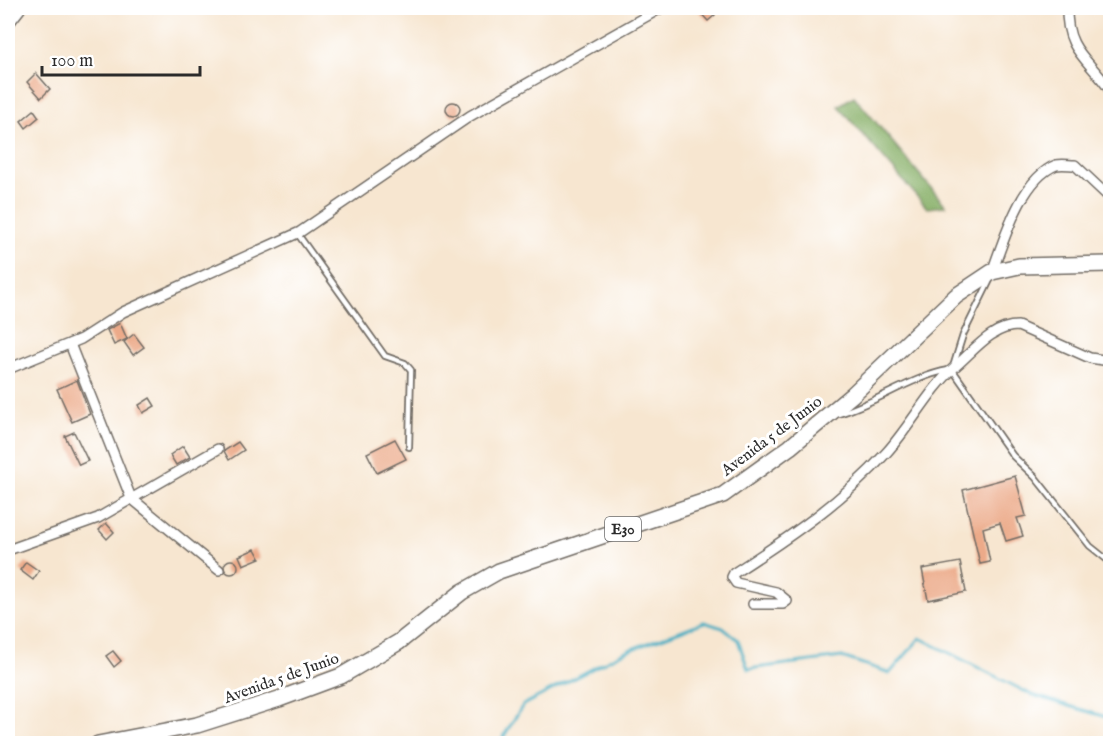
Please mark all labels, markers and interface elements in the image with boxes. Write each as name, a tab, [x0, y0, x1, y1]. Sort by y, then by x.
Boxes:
scale bar	[42, 39, 200, 77]
text: 100 m	[51, 50, 93, 73]
street label: Avenida 5 de Junio	[717, 392, 827, 482]
road number: E30	[605, 517, 641, 541]
street label: Avenida 5 de Junio	[221, 649, 342, 709]

